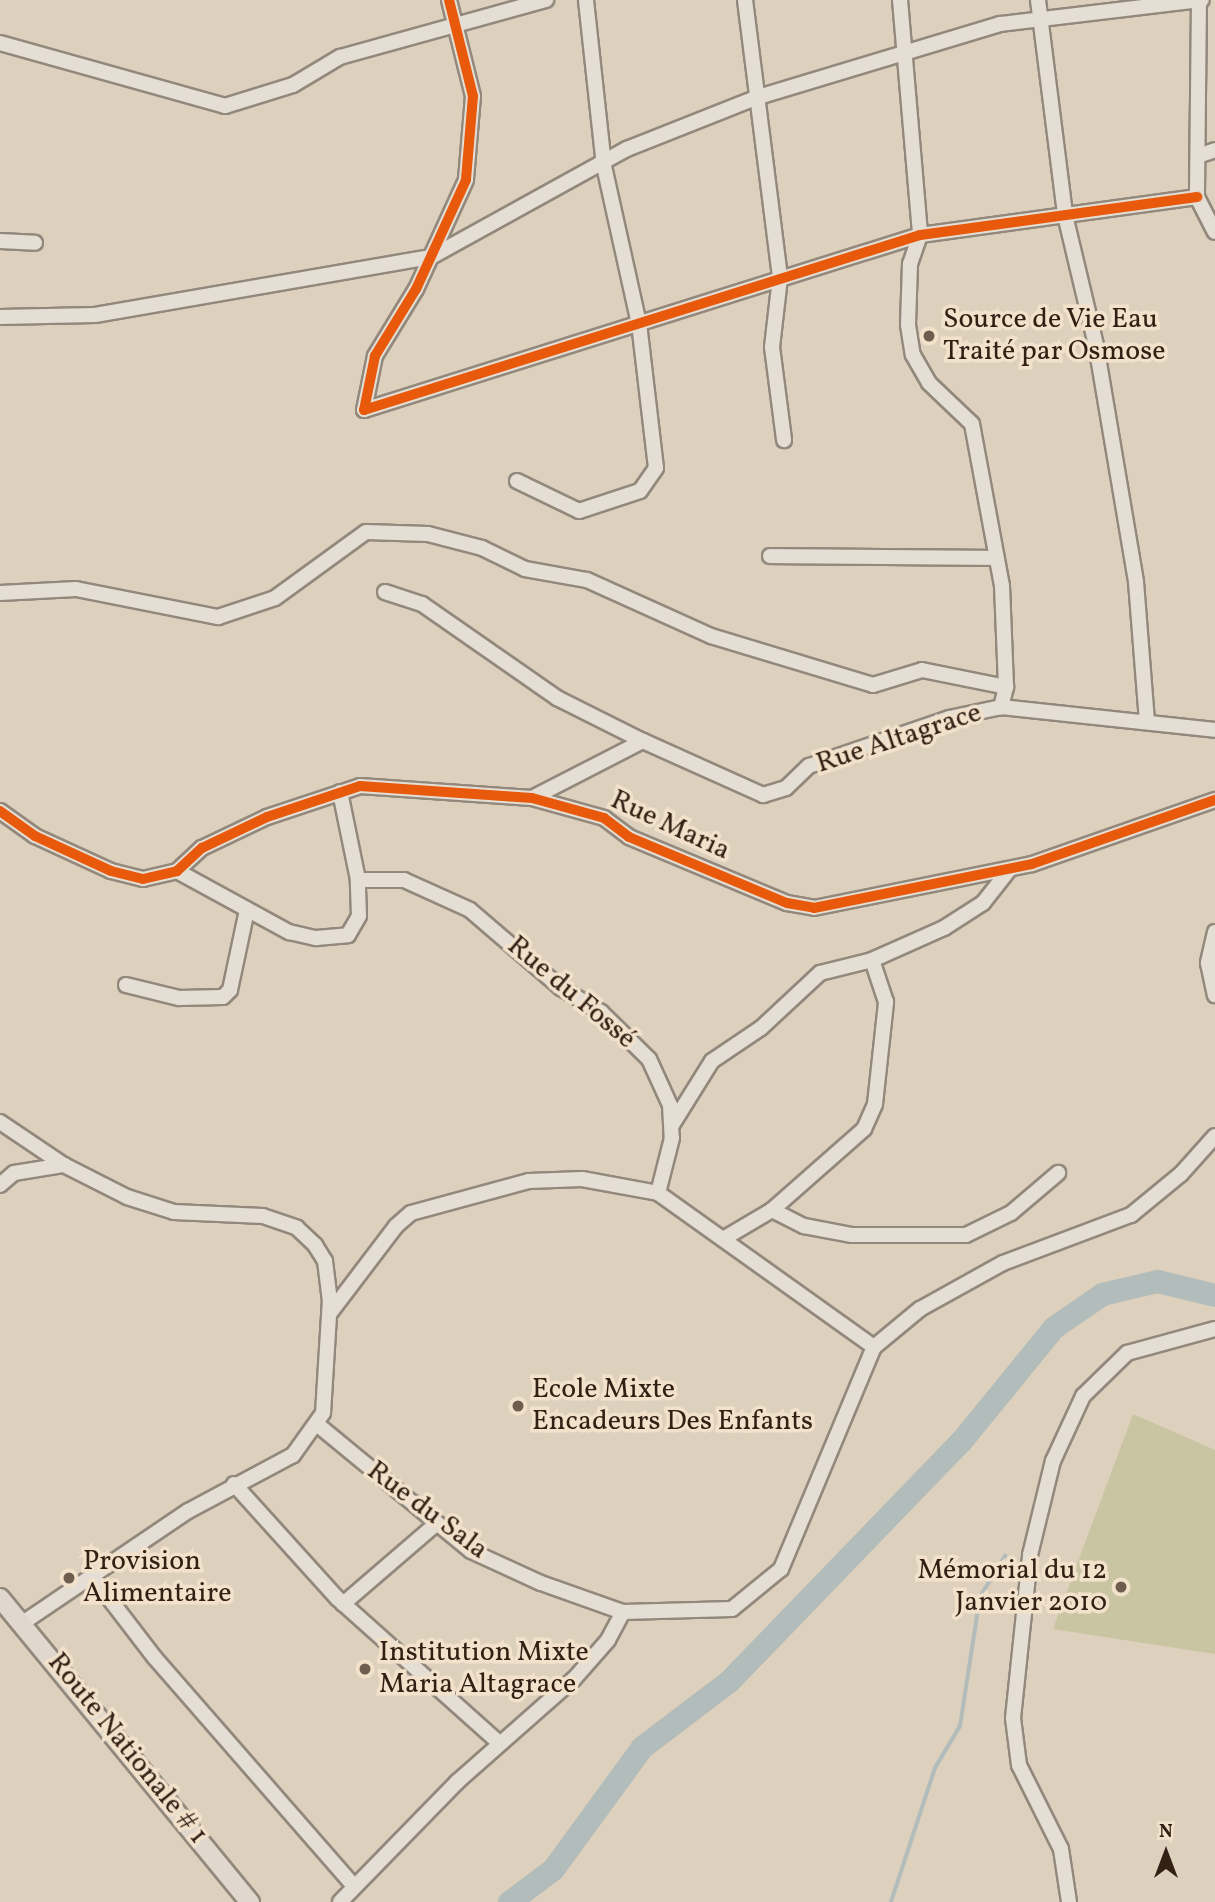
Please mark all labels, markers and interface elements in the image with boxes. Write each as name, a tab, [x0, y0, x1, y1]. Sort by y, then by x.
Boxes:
place label: Source de Vie Eau Traité par Osmose	[943, 303, 1165, 369]
marker: Source de Vie Eau Traité par Osmose	[921, 328, 937, 344]
street label: Rue Altagrace	[812, 697, 986, 781]
street label: Rue Maria	[605, 784, 735, 868]
street label: Rue du Fossé	[500, 930, 642, 1056]
place label: Ecole Mixte Encadeurs Des Enfants	[532, 1373, 813, 1439]
marker: Ecole Mixte Encadeurs Des Enfants	[510, 1398, 526, 1414]
street label: Rue du Sala	[360, 1455, 494, 1567]
place label: Provision Alimentaire	[83, 1545, 231, 1611]
place label: Mémorial du 12 Janvier 2010	[917, 1554, 1107, 1620]
marker: Provision Alimentaire	[61, 1570, 77, 1586]
marker: Mémorial du 12 Janvier 2010	[1113, 1579, 1129, 1595]
place label: Institution Mixte Maria Altagrace	[379, 1636, 589, 1702]
street label: Route Nationale # 1	[40, 1647, 214, 1851]
marker: Institution Mixte Maria Altagrace	[357, 1661, 373, 1677]
north arrow	[1131, 1818, 1201, 1888]
text: N	[1159, 1819, 1173, 1845]

